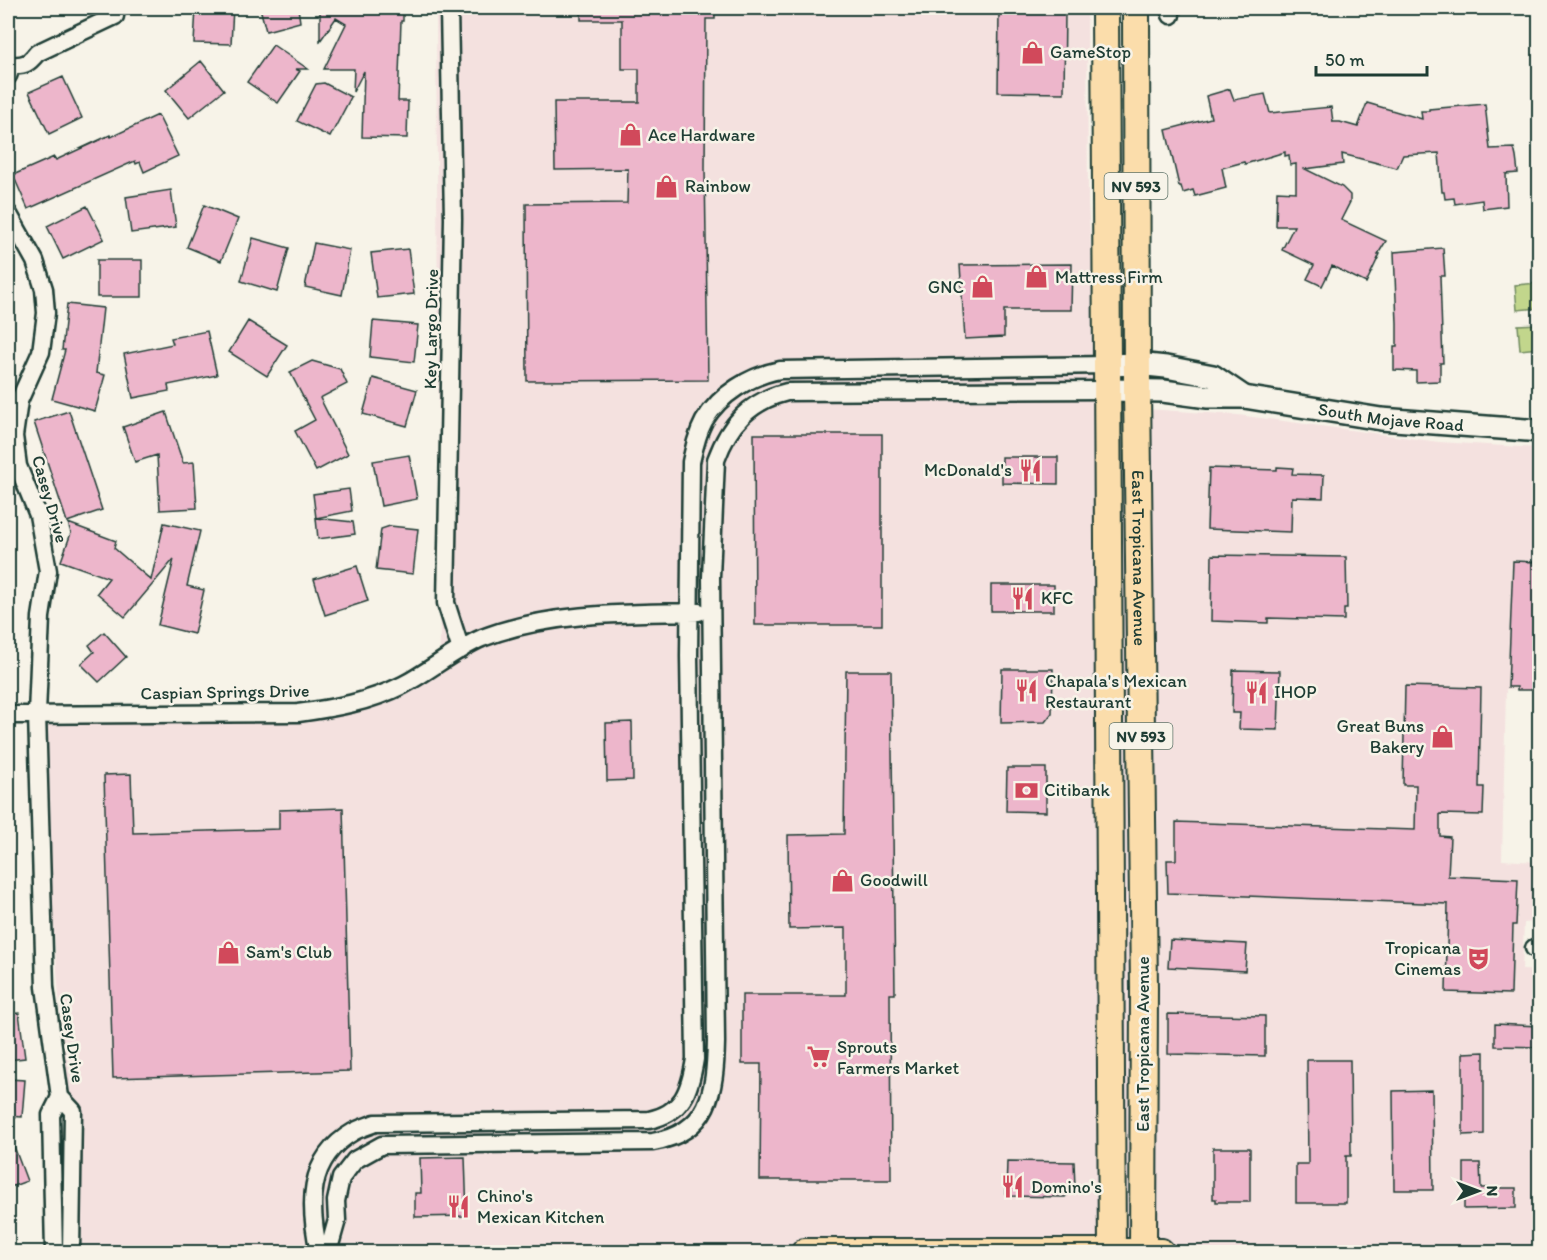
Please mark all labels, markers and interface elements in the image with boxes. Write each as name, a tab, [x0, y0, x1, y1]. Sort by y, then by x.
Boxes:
shop icon: GameStop	[1019, 39, 1045, 65]
scale bar	[1316, 39, 1427, 77]
place label: GameStop	[1050, 41, 1131, 63]
text: 50 m	[1325, 49, 1365, 71]
shop icon: Ace Hardware	[617, 122, 643, 148]
place label: Ace Hardware	[648, 124, 755, 146]
shop icon: Rainbow	[654, 173, 680, 199]
road number: NV 593	[1104, 173, 1168, 199]
place label: Rainbow	[685, 175, 751, 197]
shop icon: Mattress Firm	[1024, 264, 1050, 290]
place label: Mattress Firm	[1055, 266, 1163, 288]
street label: Key Largo Drive	[419, 269, 443, 389]
shop icon: GNC	[969, 274, 995, 300]
place label: GNC	[928, 276, 964, 298]
street label: South Mojave Road	[1317, 398, 1465, 436]
street label: Casey Drive	[27, 453, 73, 545]
restaurant icon: McDonald's	[1017, 457, 1043, 483]
place label: McDonald's	[924, 459, 1012, 481]
street label: East Tropicana Avenue	[1127, 470, 1151, 646]
restaurant icon: KFC	[1010, 585, 1036, 611]
place label: KFC	[1041, 587, 1073, 609]
place label: Chapala's Mexican Restaurant	[1045, 670, 1187, 713]
restaurant icon: Chapala's Mexican Restaurant	[1014, 678, 1040, 704]
restaurant icon: IHOP	[1243, 679, 1269, 705]
street label: Caspian Springs Drive	[140, 680, 310, 704]
place label: IHOP	[1274, 681, 1316, 703]
place label: Great Buns Bakery	[1337, 715, 1424, 758]
road number: NV 593	[1110, 723, 1172, 749]
shop icon: Great Buns Bakery	[1429, 723, 1455, 749]
bank icon: Citibank	[1013, 777, 1039, 803]
place label: Citibank	[1044, 779, 1110, 801]
shop icon: Goodwill	[829, 867, 855, 893]
place label: Goodwill	[860, 869, 928, 891]
place label: Tropicana Cinemas	[1385, 937, 1462, 980]
shop icon: Sam's Club	[215, 939, 241, 965]
place label: Sam's Club	[246, 941, 332, 963]
theatre icon: Tropicana Cinemas	[1466, 945, 1492, 971]
street label: East Tropicana Avenue	[1132, 956, 1154, 1132]
street label: Casey Drive	[55, 992, 89, 1084]
place label: Sprouts Farmers Market	[837, 1036, 960, 1079]
supermarket icon: Sprouts Farmers Market	[806, 1044, 832, 1070]
north arrow	[1448, 1161, 1508, 1221]
restaurant icon: Domino's	[1000, 1174, 1026, 1200]
place label: Domino's	[1031, 1176, 1102, 1198]
place label: Chino's Mexican Kitchen	[477, 1185, 604, 1228]
text: N	[1483, 1186, 1502, 1196]
restaurant icon: Chino's Mexican Kitchen	[446, 1193, 472, 1219]

